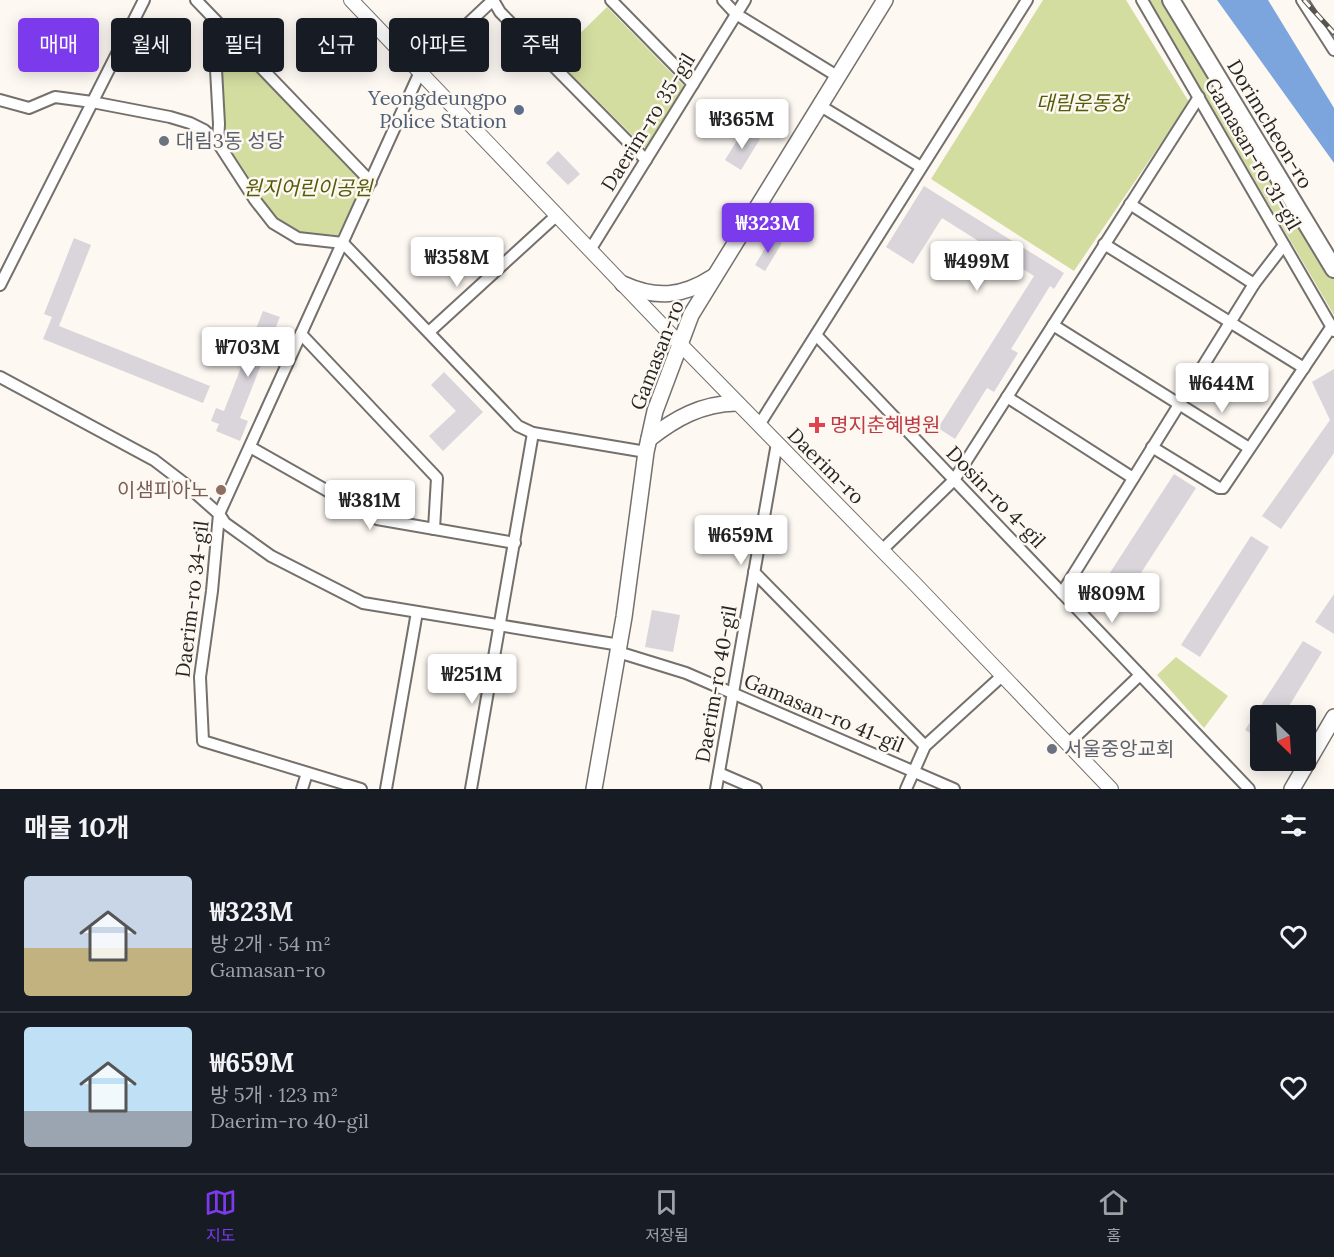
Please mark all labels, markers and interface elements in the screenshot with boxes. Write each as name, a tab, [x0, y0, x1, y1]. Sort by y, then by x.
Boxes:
chip: 매매	[18, 18, 99, 72]
chip: 월세	[111, 18, 191, 72]
chip: 필터	[203, 18, 284, 72]
chip: 신규	[296, 18, 377, 72]
chip: 아파트	[389, 18, 489, 72]
chip: 주택	[501, 18, 581, 72]
street label: Daerim-ro 35-gil	[595, 48, 700, 195]
street label: Dorimcheon-ro	[1222, 55, 1319, 193]
street label: Gamasan-ro 31-gil	[1200, 73, 1307, 234]
place label: Yeongdeungpo Police Station	[367, 85, 507, 133]
park label: 대림운동장	[1036, 90, 1131, 115]
pin: ₩365M	[700, 99, 784, 150]
marker: Yeongdeungpo Police Station	[512, 103, 526, 117]
text: ₩365M	[710, 106, 774, 131]
place label: 대림3동 성당	[176, 128, 284, 153]
marker: 대림3동 성당	[157, 134, 171, 148]
park label: 원지어린이공원	[244, 175, 374, 200]
pin: ₩323M	[726, 203, 810, 254]
text: ₩323M	[736, 210, 800, 235]
pin: ₩358M	[415, 237, 499, 288]
pin: ₩499M	[935, 241, 1019, 292]
text: ₩358M	[425, 244, 489, 269]
text: ₩499M	[944, 248, 1010, 273]
street label: Gamasan-ro	[624, 296, 689, 413]
pin: ₩703M	[206, 327, 290, 378]
text: ₩703M	[216, 334, 280, 359]
pin: ₩644M	[1180, 363, 1264, 414]
text: ₩644M	[1190, 370, 1254, 395]
place label: 명지춘혜병원	[830, 412, 940, 437]
marker: 명지춘혜병원	[808, 416, 826, 434]
street label: Daerim-ro	[783, 422, 870, 509]
street label: Dosin-ro 4-gil	[941, 440, 1051, 553]
place label: 이샘피아노	[117, 477, 209, 502]
pin: ₩381M	[328, 480, 412, 531]
marker: 이샘피아노	[214, 483, 228, 497]
text: ₩381M	[339, 487, 401, 512]
pin: ₩659M	[699, 515, 783, 566]
street label: Daerim-ro 34-gil	[169, 519, 214, 679]
text: ₩659M	[708, 522, 774, 547]
pin: ₩809M	[1070, 573, 1154, 624]
text: ₩809M	[1079, 580, 1145, 605]
street label: Daerim-ro 40-gil	[689, 603, 742, 764]
pin: ₩251M	[430, 654, 514, 705]
text: ₩251M	[442, 661, 502, 686]
street label: Gamasan-ro 41-gil	[741, 668, 908, 757]
north arrow	[1250, 705, 1316, 771]
map controls	[1250, 705, 1316, 771]
place label: 서울중앙교회	[1064, 736, 1174, 761]
marker: 서울중앙교회	[1045, 742, 1059, 756]
icon: filters	[1277, 809, 1310, 842]
text: 매물 10개	[24, 811, 130, 844]
text: ₩323M	[210, 895, 294, 928]
icon: home	[72, 900, 144, 972]
icon: heart	[1277, 920, 1310, 953]
text: 방 2개 · 54 m²	[210, 931, 331, 956]
text: Gamasan-ro	[210, 957, 325, 982]
text: ₩659M	[210, 1046, 295, 1079]
icon: home	[72, 1051, 144, 1123]
icon: heart	[1277, 1071, 1310, 1104]
text: 방 5개 · 123 m²	[210, 1082, 338, 1107]
text: Daerim-ro 40-gil	[210, 1108, 369, 1133]
tab: 지도	[204, 1186, 237, 1246]
tab: 저장됨	[645, 1186, 689, 1246]
tab: 홈	[1097, 1186, 1130, 1246]

